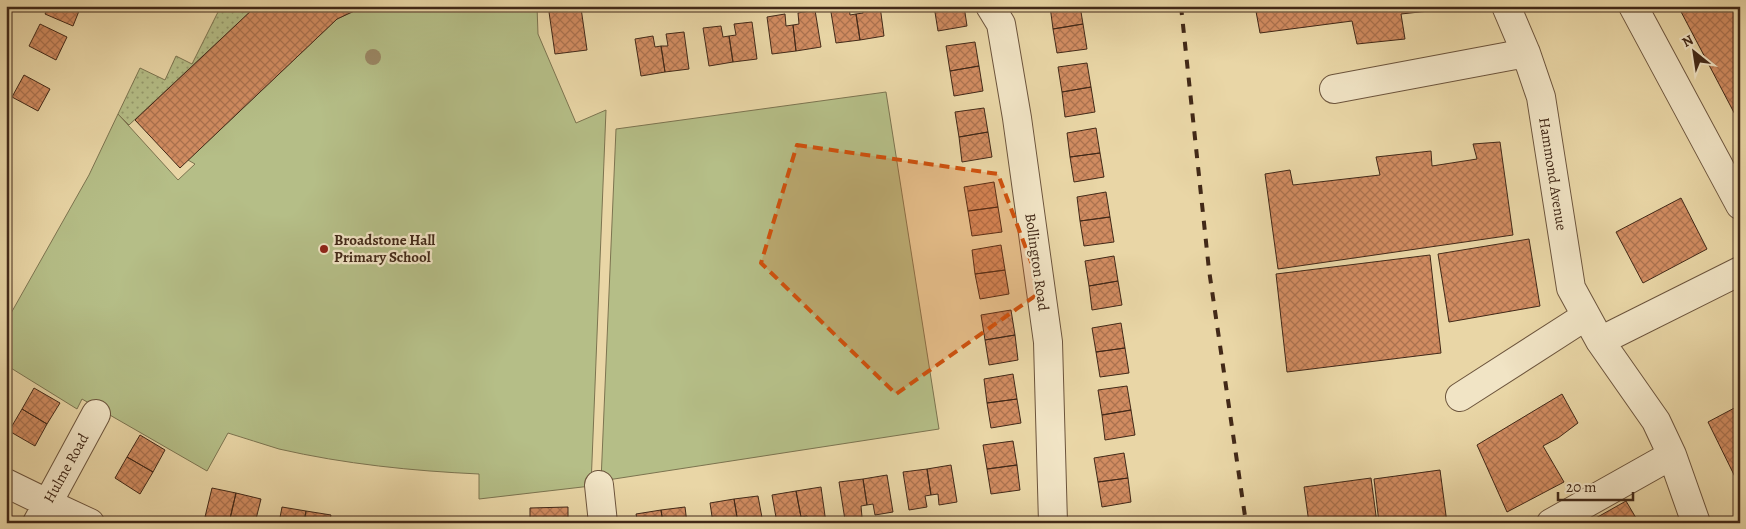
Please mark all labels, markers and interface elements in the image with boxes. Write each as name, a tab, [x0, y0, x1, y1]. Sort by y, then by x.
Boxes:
north arrow	[1668, 28, 1718, 78]
text: N	[1679, 30, 1697, 52]
street label: Hammond Avenue	[1534, 116, 1572, 232]
street label: Bollington Road	[1020, 212, 1054, 313]
place label: Broadstone Hall Primary School	[334, 230, 435, 267]
marker: Broadstone Hall Primary School	[318, 243, 330, 255]
street label: Hulme Road	[39, 429, 94, 506]
scale bar	[1558, 469, 1634, 501]
text: 20 m	[1566, 477, 1597, 497]

